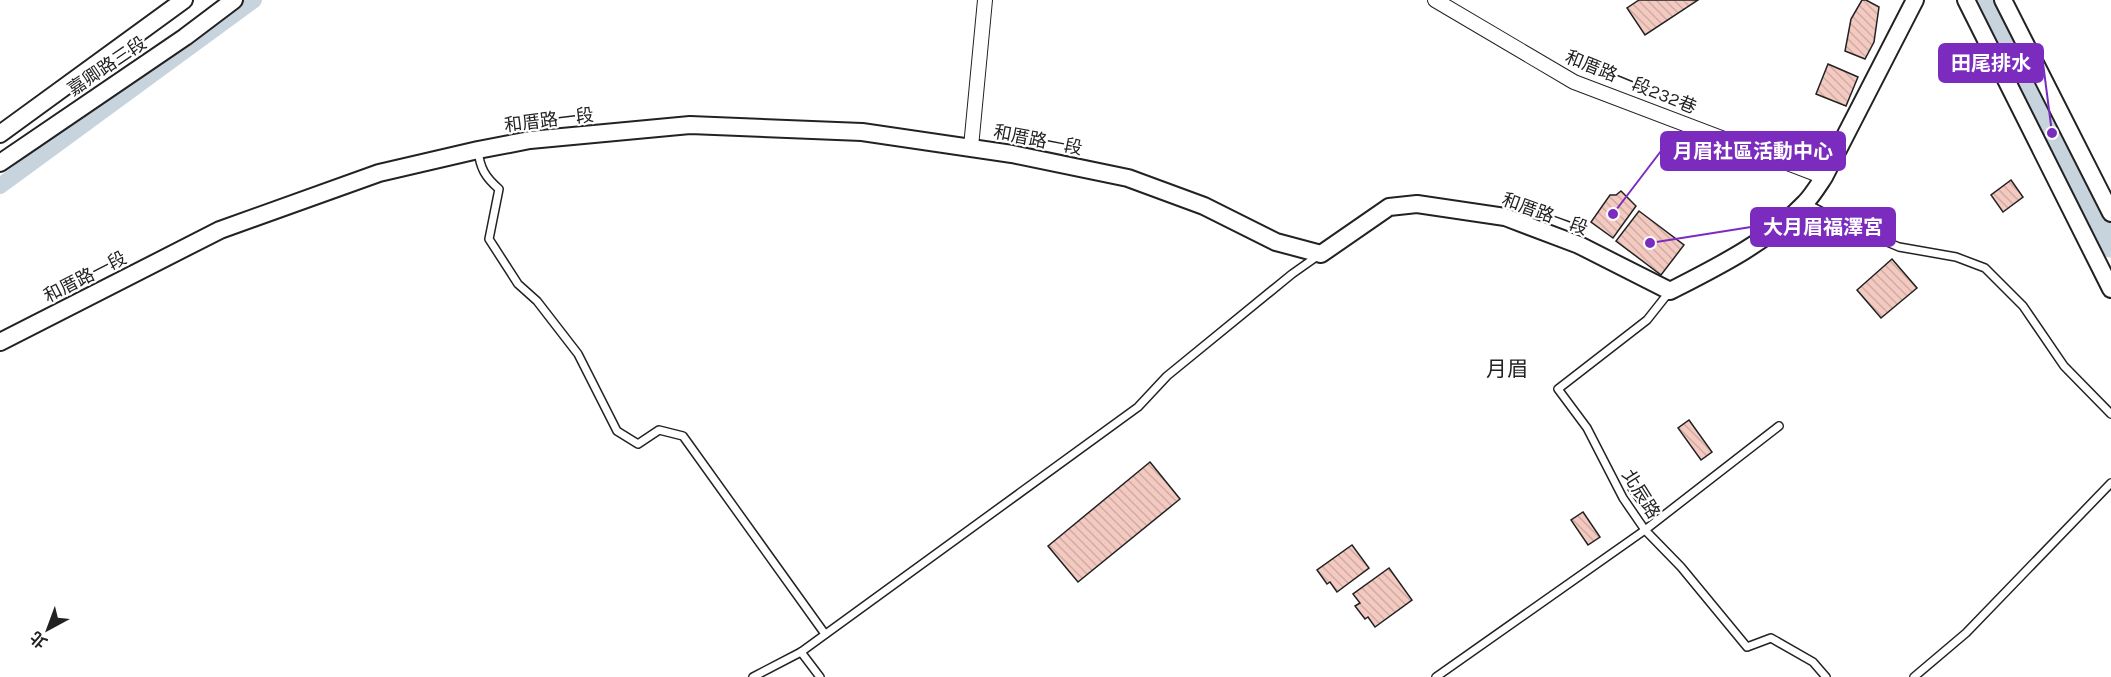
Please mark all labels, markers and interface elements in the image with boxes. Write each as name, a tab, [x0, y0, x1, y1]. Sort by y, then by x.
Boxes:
street label: 嘉卿路三段	[64, 32, 150, 100]
callout: 田尾排水	[1939, 44, 2043, 82]
street label: 和厝路一段232巷	[1562, 46, 1700, 118]
text: 田尾排水	[1951, 52, 2031, 75]
street label: 和厝路一段	[503, 104, 595, 136]
street label: 和厝路一段	[992, 121, 1084, 159]
callout: 月眉社區活動中心	[1661, 132, 1845, 170]
text: 月眉社區活動中心	[1673, 140, 1833, 163]
street label: 和厝路一段	[1499, 188, 1591, 240]
callout: 大月眉福澤宮	[1751, 208, 1895, 246]
text: 大月眉福澤宮	[1763, 216, 1883, 239]
street label: 和厝路一段	[40, 247, 130, 307]
district label: 月眉	[1486, 357, 1528, 381]
street label: 北辰路	[1617, 465, 1665, 523]
north arrow	[18, 599, 78, 659]
text: 北	[26, 628, 51, 652]

